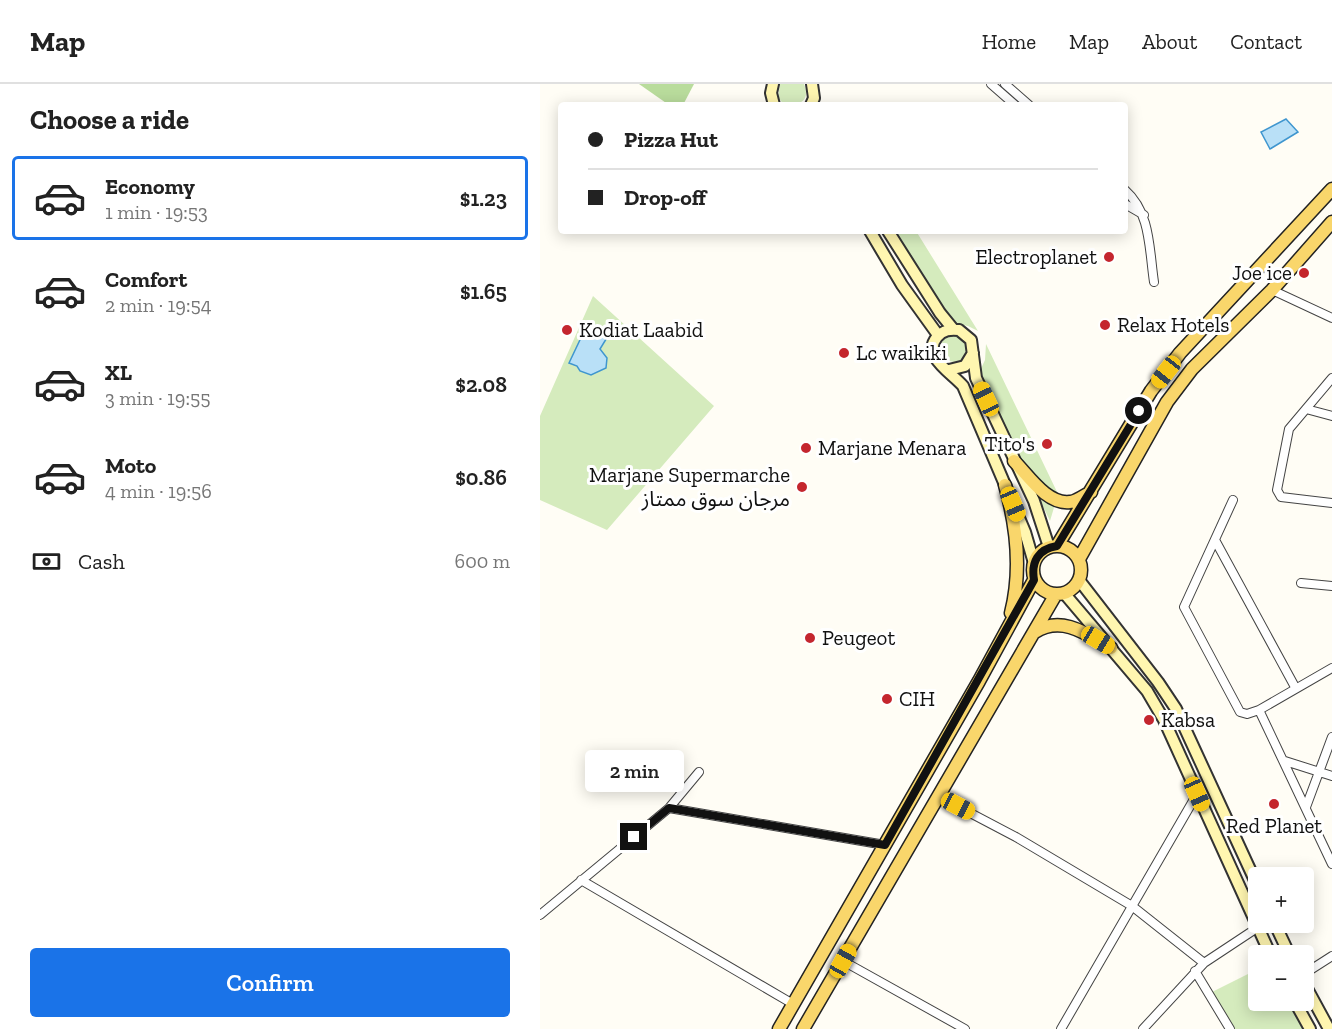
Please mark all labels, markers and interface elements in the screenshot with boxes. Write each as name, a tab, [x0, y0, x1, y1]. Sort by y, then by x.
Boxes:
text: Map	[30, 25, 85, 58]
text: Home	[982, 29, 1036, 54]
text: Map	[1069, 29, 1109, 54]
text: About	[1142, 29, 1197, 54]
text: Contact	[1230, 29, 1302, 54]
text: Choose a ride	[30, 104, 189, 136]
text: Pizza Hut	[624, 126, 718, 153]
icon: car	[33, 171, 87, 225]
text: Economy	[105, 173, 195, 200]
text: Drop-off	[624, 184, 706, 211]
text: $1.23	[460, 185, 507, 212]
text: 1 min · 19:53	[105, 200, 208, 224]
place label: Electroplanet	[975, 244, 1097, 269]
marker: Electroplanet	[1102, 250, 1116, 264]
place label: Joe ice	[1232, 260, 1292, 285]
icon: car	[33, 264, 87, 318]
text: Comfort	[105, 266, 187, 293]
marker: Joe ice	[1297, 266, 1311, 280]
text: $1.65	[460, 278, 507, 305]
text: 2 min · 19:54	[105, 293, 211, 317]
place label: Relax Hotels	[1117, 312, 1229, 337]
place label: Kodiat Laabid	[579, 317, 704, 342]
marker: Relax Hotels	[1098, 318, 1112, 332]
marker: Kodiat Laabid	[560, 323, 574, 337]
place label: Lc waikiki	[856, 340, 947, 365]
marker: Lc waikiki	[837, 346, 851, 360]
car	[1148, 352, 1184, 392]
icon: car	[33, 357, 87, 411]
text: XL	[105, 359, 132, 386]
text: $2.08	[455, 371, 507, 398]
car	[970, 379, 1002, 419]
text: 3 min · 19:55	[105, 386, 210, 410]
route start	[1125, 397, 1152, 424]
place label: Tito's	[985, 431, 1035, 456]
place label: Marjane Menara	[818, 435, 966, 461]
marker: Tito's	[1040, 437, 1054, 451]
marker: Marjane Menara	[799, 441, 813, 455]
icon: car	[33, 450, 87, 504]
text: Moto	[105, 452, 156, 479]
place label: Marjane Supermarche مرجان سوق ممتاز	[589, 462, 790, 511]
text: $0.86	[455, 464, 507, 491]
text: 4 min · 19:56	[105, 479, 212, 503]
marker: Marjane Supermarche مرجان سوق ممتاز	[795, 480, 809, 494]
car	[998, 484, 1028, 524]
icon: cash	[30, 545, 63, 578]
text: Cash	[78, 548, 125, 575]
text: 600 m	[455, 549, 510, 573]
car	[1078, 623, 1118, 657]
place label: Peugeot	[822, 625, 895, 650]
marker: Peugeot	[803, 631, 817, 645]
place label: CIH	[899, 686, 935, 711]
marker: CIH	[880, 692, 894, 706]
place label: Kabsa	[1161, 707, 1215, 732]
marker: Kabsa	[1142, 713, 1156, 727]
callout: 2 min	[584, 750, 684, 792]
text: 2 min	[610, 759, 659, 783]
car	[1181, 774, 1213, 814]
car	[938, 790, 978, 822]
marker: Red Planet	[1267, 797, 1281, 811]
place label: Red Planet	[1226, 813, 1322, 838]
route end	[620, 823, 647, 850]
map controls	[1248, 867, 1314, 1011]
button: +	[1248, 867, 1314, 933]
car	[826, 941, 860, 981]
button: −	[1248, 945, 1314, 1011]
button: Confirm	[30, 948, 510, 1017]

